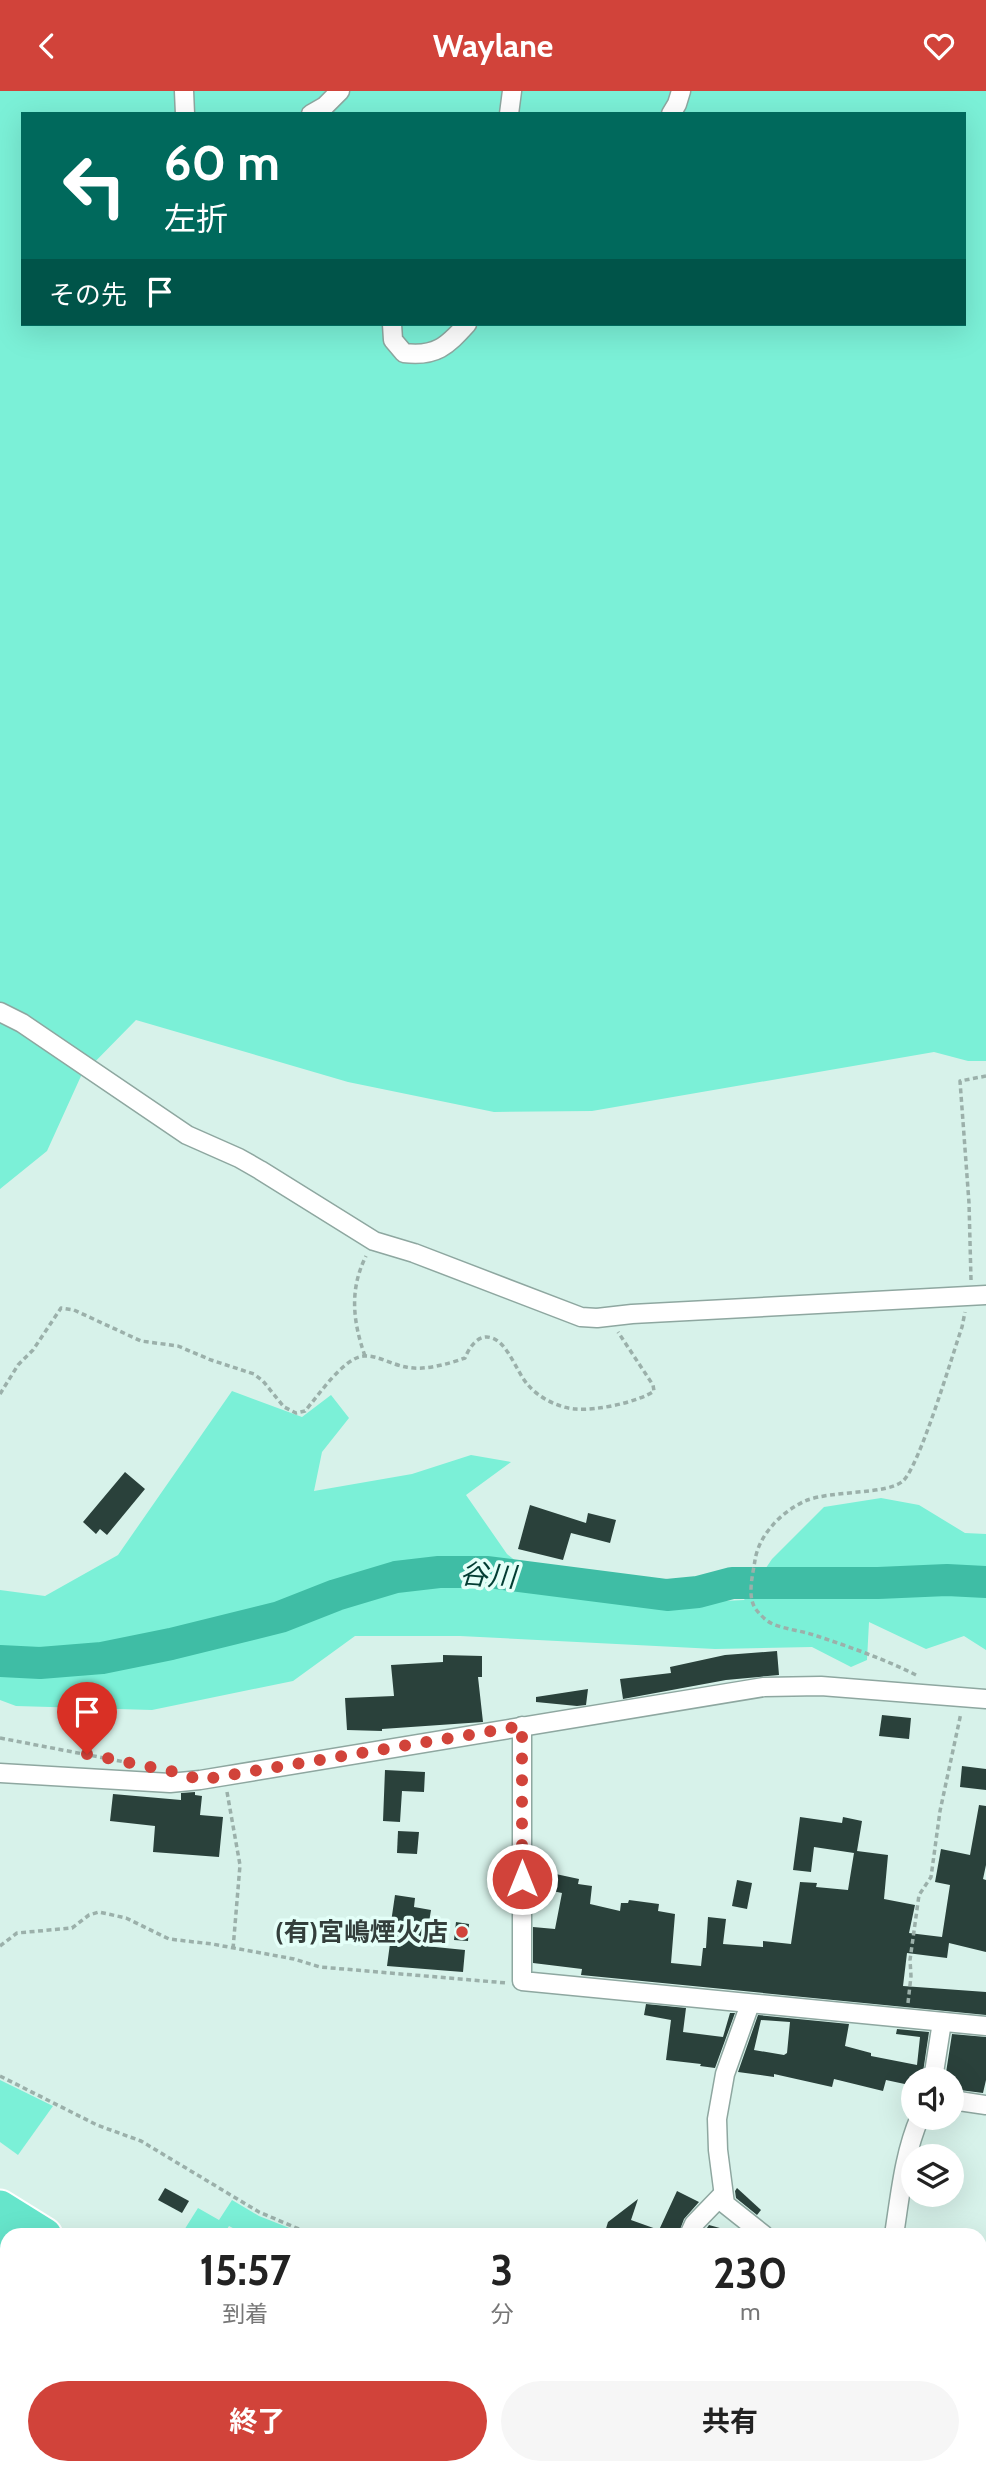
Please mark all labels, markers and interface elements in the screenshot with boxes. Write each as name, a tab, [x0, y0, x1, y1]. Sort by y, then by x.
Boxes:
text: Waylane	[433, 26, 553, 65]
icon: back	[28, 27, 66, 65]
icon: heart	[920, 27, 958, 65]
text: 60 m	[164, 133, 280, 192]
icon: left	[49, 140, 140, 231]
text: 左折	[164, 199, 228, 238]
icon: arrive	[141, 273, 179, 311]
text: その先	[49, 279, 127, 311]
water label: 谷川	[459, 1556, 520, 1594]
pin	[57, 1682, 117, 1754]
icon: arrive	[68, 1693, 106, 1731]
position arrow	[485, 1842, 559, 1916]
place label: (有)宮嶋煙火店	[275, 1916, 448, 1948]
marker: (有)宮嶋煙火店	[454, 1924, 470, 1940]
map controls	[901, 2067, 964, 2207]
button: sound	[901, 2067, 964, 2130]
button: layers	[901, 2144, 964, 2207]
text: 15:57	[200, 2244, 291, 2296]
text: 3	[491, 2244, 513, 2296]
text: 230	[713, 2247, 787, 2299]
text: m	[740, 2298, 760, 2326]
text: 到着	[222, 2300, 268, 2328]
text: 分	[490, 2300, 513, 2328]
button: 終了	[28, 2381, 487, 2461]
button: 共有	[501, 2381, 959, 2461]

